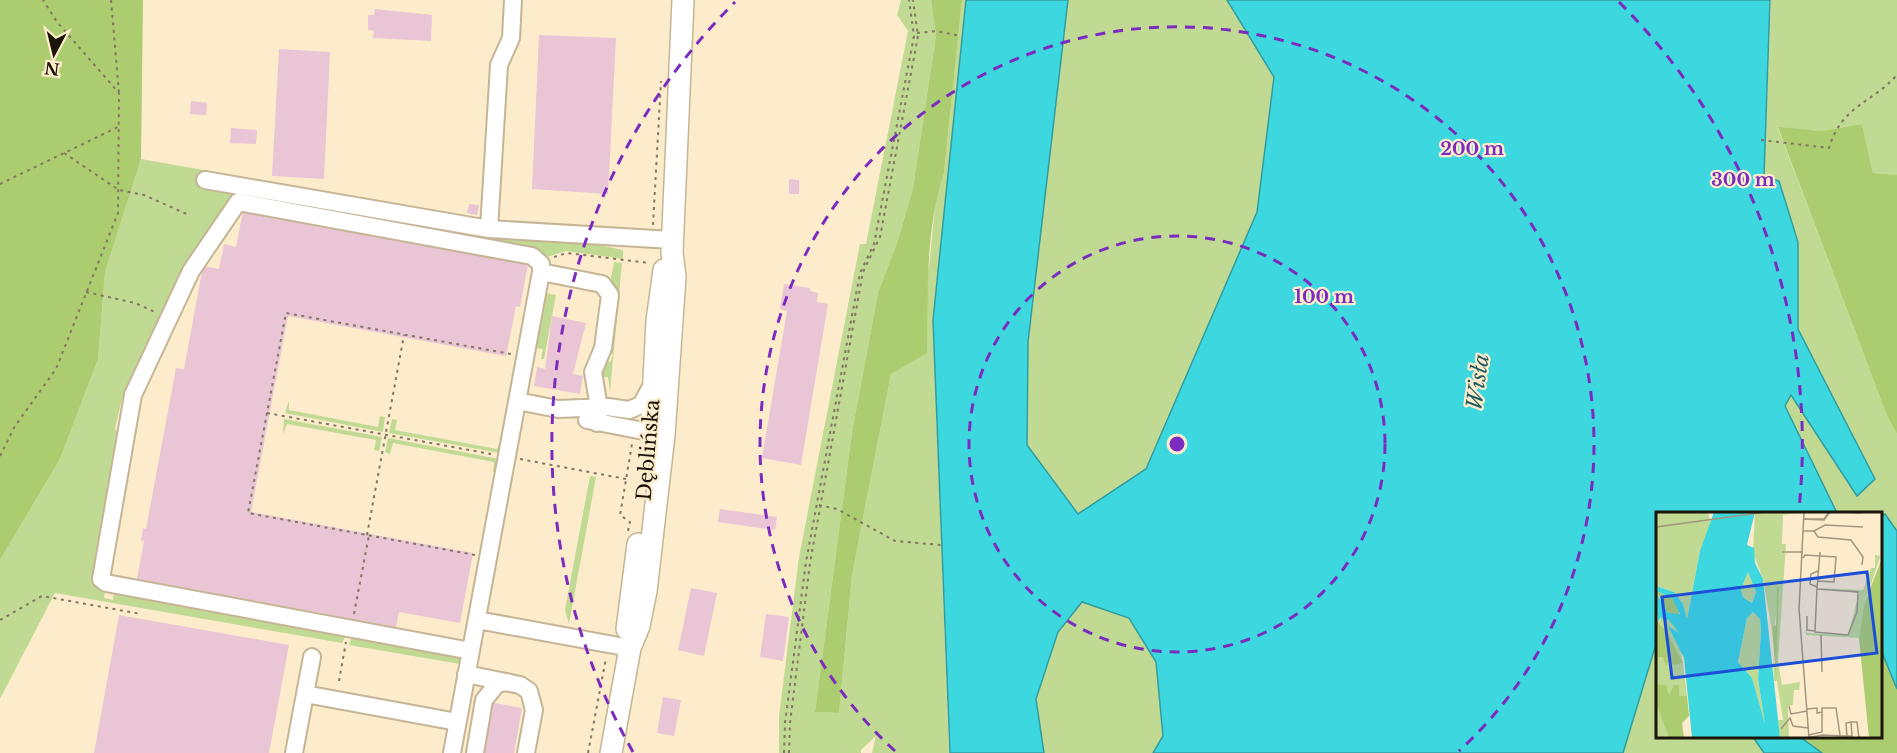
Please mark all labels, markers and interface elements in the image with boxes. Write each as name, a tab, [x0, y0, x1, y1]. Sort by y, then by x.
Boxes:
north arrow	[24, 24, 84, 84]
text: N	[43, 58, 61, 80]
text: 200 m	[1440, 138, 1504, 160]
text: 300 m	[1711, 169, 1775, 191]
text: 100 m	[1294, 286, 1354, 308]
water label: Wisła	[1461, 352, 1495, 412]
street label: Dęblińska	[632, 397, 664, 502]
centre of rings	[1167, 434, 1187, 454]
inset map	[1656, 512, 1882, 738]

